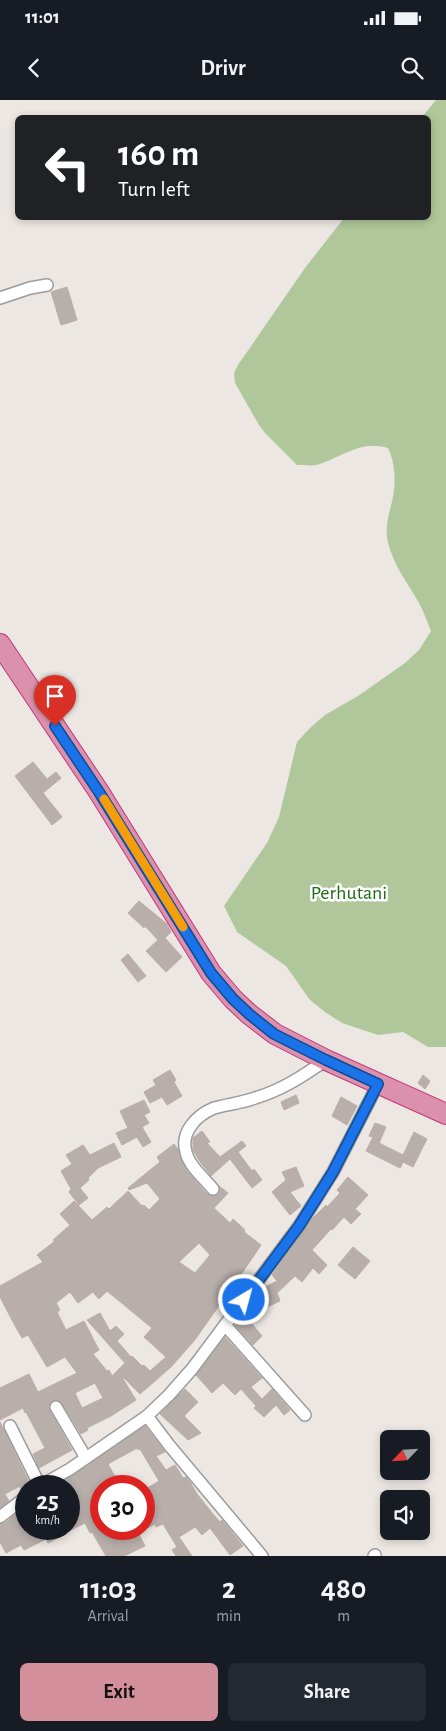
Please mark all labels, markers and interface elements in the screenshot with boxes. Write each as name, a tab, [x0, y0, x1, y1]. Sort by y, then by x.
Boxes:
text: 11:01	[25, 8, 60, 27]
icon: back	[20, 54, 48, 82]
icon: search	[398, 54, 426, 82]
text: Drivr	[200, 57, 246, 79]
icon: left	[35, 135, 100, 200]
text: 160 m	[118, 137, 199, 172]
text: Turn left	[118, 178, 190, 200]
pin	[34, 675, 76, 726]
icon: arrive	[41, 682, 69, 710]
park label: Perhutani	[311, 883, 387, 903]
position arrow	[217, 1273, 269, 1325]
north arrow	[380, 1430, 430, 1480]
map controls	[380, 1430, 430, 1540]
speed limit sign: 30	[90, 1475, 155, 1540]
text: 25	[36, 1489, 59, 1514]
button: sound	[380, 1490, 430, 1540]
text: km/h	[35, 1514, 60, 1526]
text: 11:03	[80, 1574, 137, 1604]
text: 2	[222, 1574, 236, 1604]
text: 480	[321, 1574, 366, 1604]
text: Arrival	[88, 1608, 129, 1624]
text: min	[216, 1608, 241, 1624]
text: m	[337, 1608, 350, 1624]
button: Exit	[20, 1663, 218, 1721]
button: Share	[228, 1663, 426, 1721]

